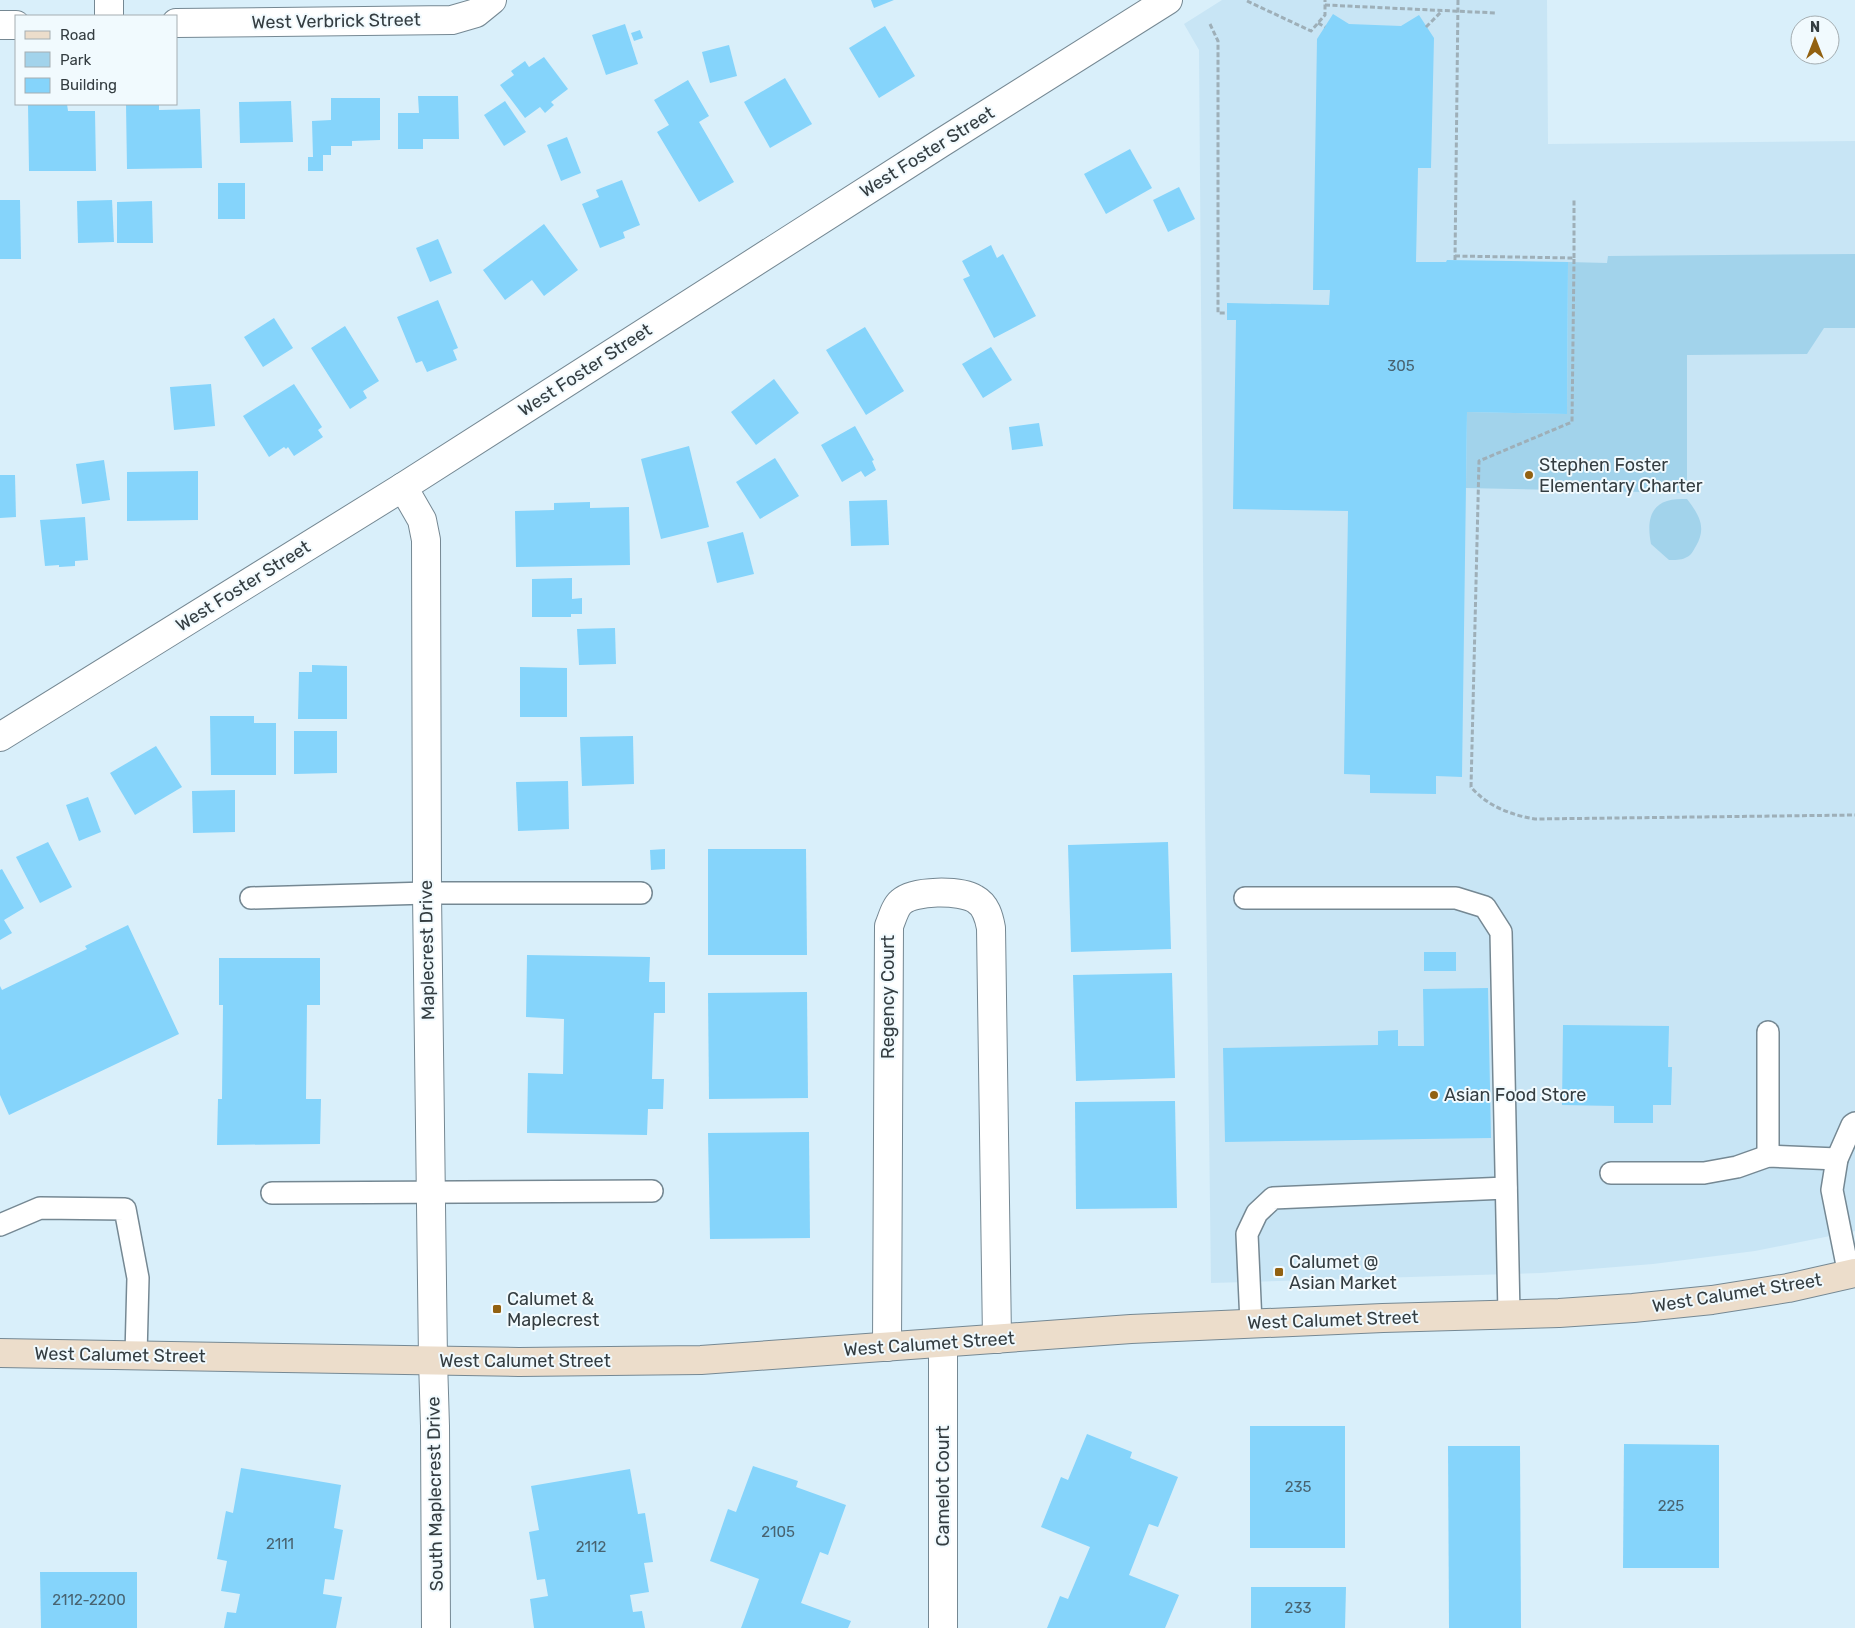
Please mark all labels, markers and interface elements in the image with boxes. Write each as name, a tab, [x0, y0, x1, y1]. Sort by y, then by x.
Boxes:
street label: West Verbrick Street	[251, 9, 421, 33]
legend	[15, 15, 178, 105]
north arrow	[1790, 15, 1840, 65]
text: N	[1810, 19, 1820, 36]
text: Road	[60, 26, 96, 44]
text: Park	[60, 51, 91, 69]
text: Building	[60, 76, 117, 94]
street label: West Foster Street	[856, 102, 998, 202]
street label: West Foster Street	[514, 319, 656, 421]
house number: 305	[1387, 357, 1415, 375]
place label: Stephen Foster Elementary Charter	[1539, 454, 1703, 497]
marker: Stephen Foster Elementary Charter	[1523, 469, 1535, 481]
street label: West Foster Street	[172, 536, 314, 636]
street label: Maplecrest Drive	[415, 880, 439, 1020]
street label: Regency Court	[877, 935, 899, 1059]
place label: Asian Food Store	[1444, 1084, 1586, 1106]
marker: Asian Food Store	[1428, 1089, 1440, 1101]
place label: Calumet @ Asian Market	[1289, 1251, 1397, 1294]
marker: Calumet @ Asian Market	[1273, 1266, 1285, 1278]
street label: West Calumet Street	[1651, 1269, 1823, 1317]
place label: Calumet & Maplecrest	[507, 1288, 599, 1331]
marker: Calumet & Maplecrest	[491, 1303, 503, 1315]
street label: West Calumet Street	[1247, 1306, 1419, 1334]
street label: West Calumet Street	[843, 1327, 1015, 1361]
street label: West Calumet Street	[34, 1343, 206, 1367]
street label: West Calumet Street	[439, 1350, 611, 1372]
street label: South Maplecrest Drive	[422, 1396, 448, 1592]
street label: Camelot Court	[932, 1425, 954, 1547]
house number: 235	[1285, 1478, 1311, 1496]
house number: 225	[1658, 1497, 1684, 1515]
house number: 2105	[761, 1523, 795, 1541]
house number: 2111	[266, 1535, 294, 1553]
house number: 2112	[576, 1538, 606, 1556]
house number: 2112-2200	[52, 1591, 126, 1609]
house number: 233	[1285, 1599, 1311, 1617]

